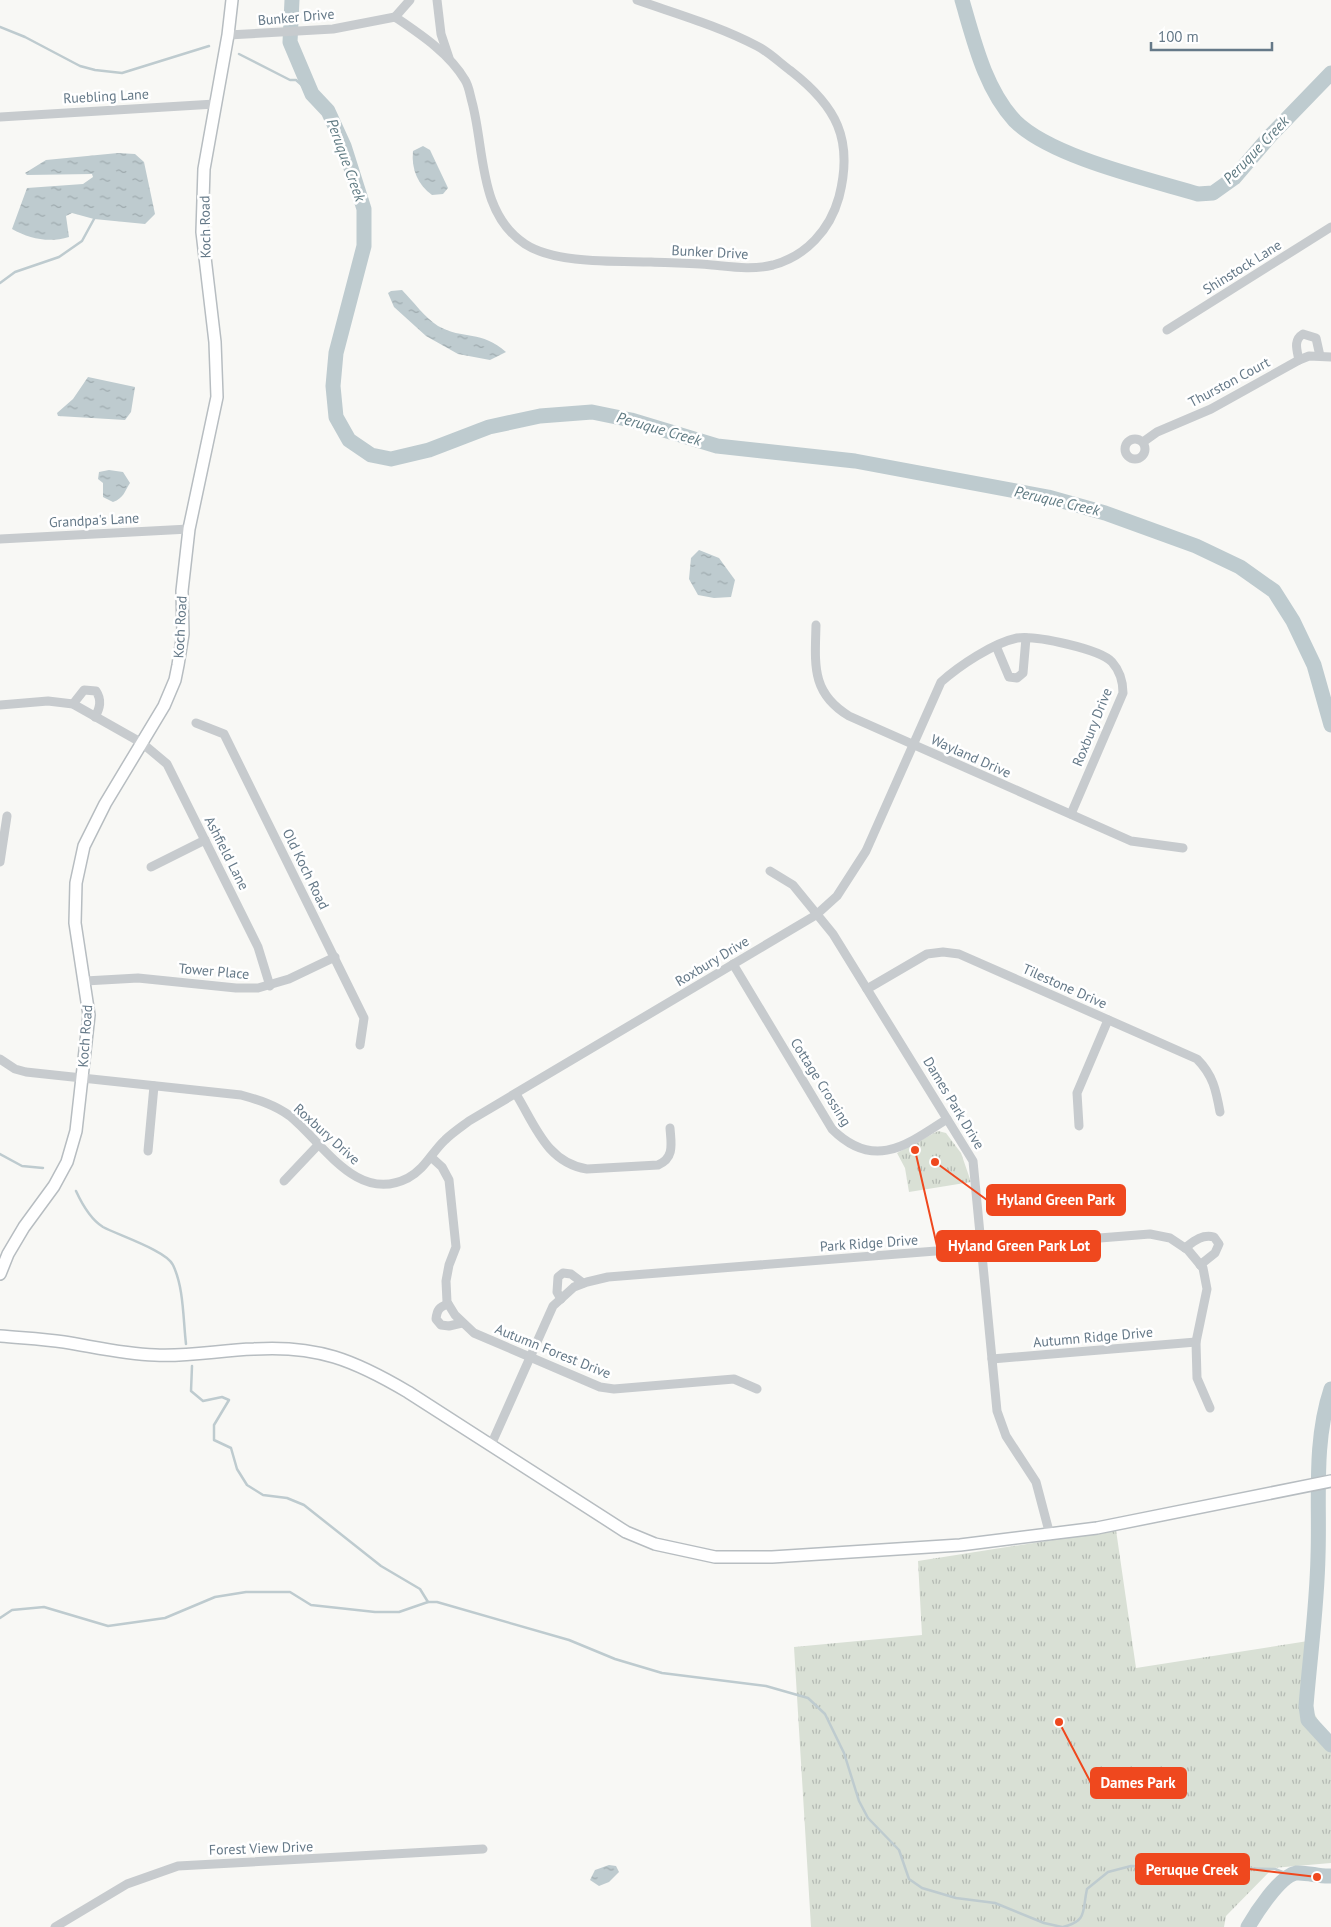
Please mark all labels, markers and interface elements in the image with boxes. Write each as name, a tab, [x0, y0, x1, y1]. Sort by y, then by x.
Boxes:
street label: Bunker Drive	[257, 5, 335, 29]
scale bar	[1151, 20, 1272, 52]
text: 100 m	[1158, 27, 1199, 46]
street label: Ruebling Lane	[63, 85, 149, 107]
water label: Peruque Creek	[1219, 111, 1294, 187]
water label: Peruque Creek	[323, 116, 371, 205]
street label: Koch Road	[195, 195, 215, 259]
street label: Shinstock Lane	[1199, 236, 1285, 298]
street label: Bunker Drive	[671, 241, 749, 263]
street label: Thurston Court	[1185, 353, 1273, 411]
water label: Peruque Creek	[615, 407, 705, 450]
water label: Peruque Creek	[1013, 481, 1103, 520]
street label: Grandpa's Lane	[48, 509, 140, 531]
street label: Koch Road	[169, 595, 191, 659]
street label: Roxbury Drive	[1068, 685, 1116, 769]
street label: Wayland Drive	[928, 730, 1014, 782]
street label: Ashfield Lane	[201, 813, 253, 893]
street label: Old Koch Road	[279, 826, 333, 912]
street label: Roxbury Drive	[672, 932, 752, 990]
street label: Tower Place	[178, 959, 250, 983]
street label: Tilestone Drive	[1020, 959, 1110, 1013]
street label: Koch Road	[74, 1004, 96, 1068]
street label: Cottage Crossing	[787, 1035, 855, 1129]
street label: Dames Park Drive	[919, 1054, 989, 1152]
street label: Roxbury Drive	[290, 1100, 364, 1168]
callout: Hyland Green Park	[987, 1185, 1125, 1215]
text: Hyland Green Park	[997, 1190, 1116, 1209]
street label: Park Ridge Drive	[819, 1231, 919, 1255]
callout: Hyland Green Park Lot	[937, 1231, 1100, 1261]
text: Hyland Green Park Lot	[948, 1236, 1091, 1255]
street label: Autumn Forest Drive	[493, 1320, 613, 1382]
street label: Autumn Ridge Drive	[1032, 1323, 1154, 1351]
callout: Dames Park	[1091, 1768, 1186, 1798]
text: Dames Park	[1100, 1773, 1176, 1792]
street label: Forest View Drive	[209, 1837, 313, 1859]
callout: Peruque Creek	[1136, 1854, 1249, 1884]
text: Peruque Creek	[1146, 1860, 1239, 1879]

